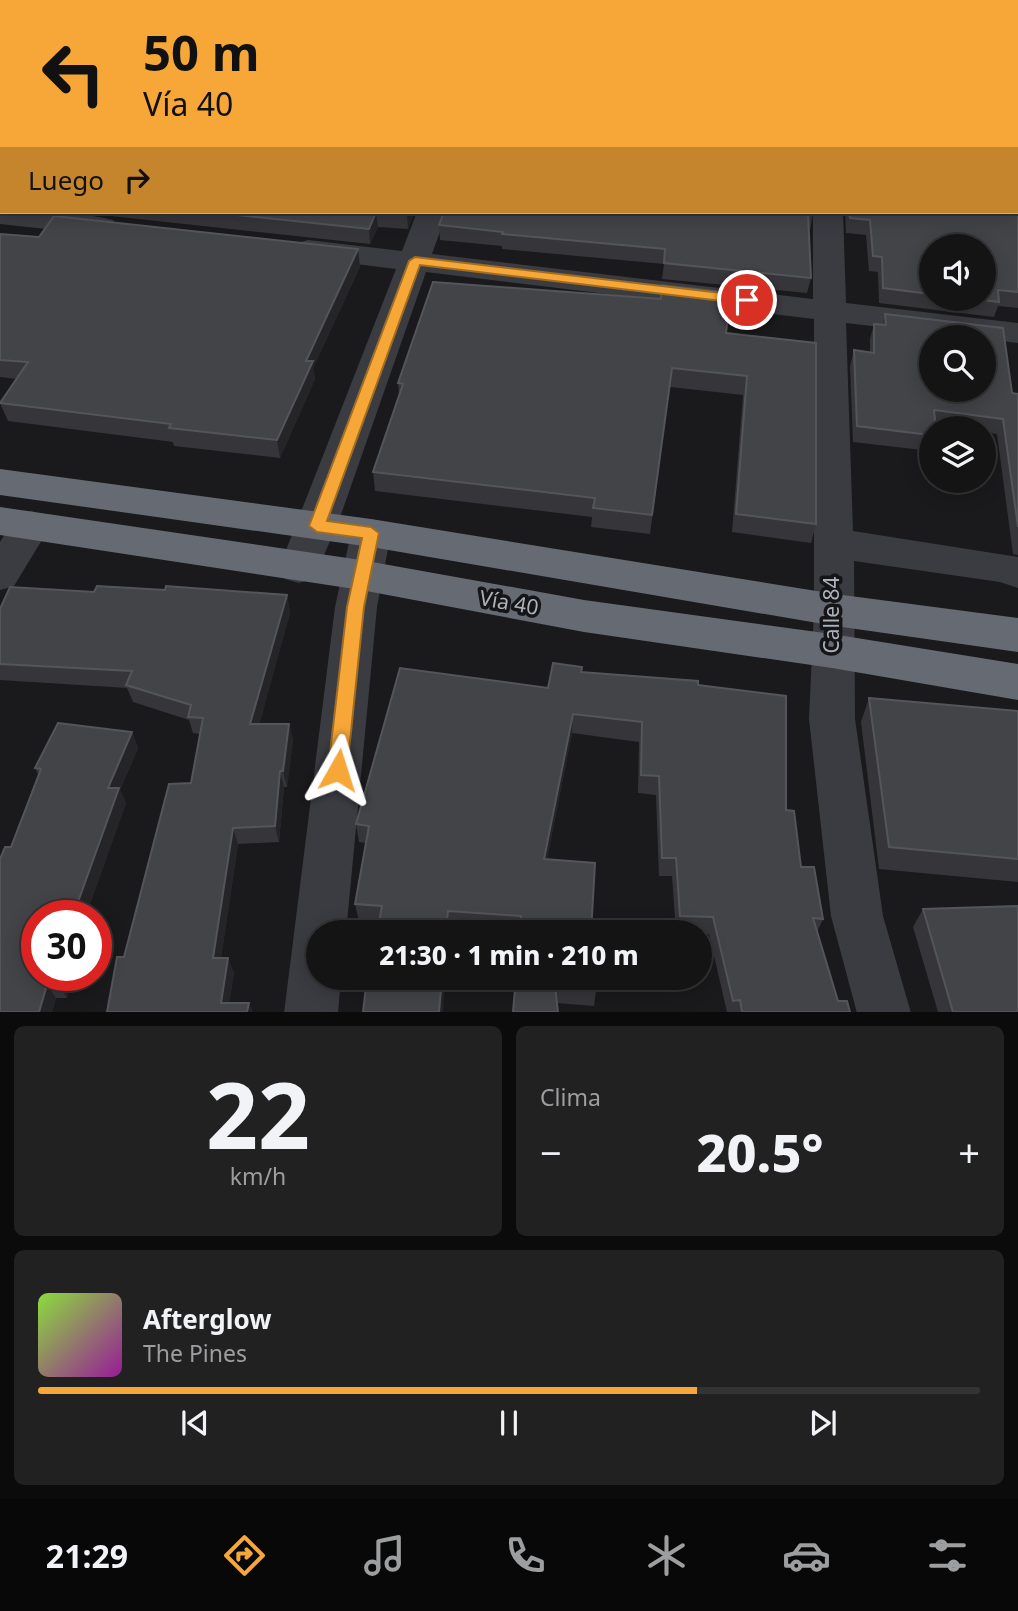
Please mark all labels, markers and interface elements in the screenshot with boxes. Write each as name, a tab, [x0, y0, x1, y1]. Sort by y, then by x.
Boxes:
text: 50 m	[143, 19, 260, 85]
icon: left	[28, 28, 119, 119]
text: Vía 40	[143, 82, 233, 125]
icon: right	[118, 161, 156, 199]
text: Luego	[28, 162, 104, 198]
map controls	[919, 234, 996, 493]
button: sound	[919, 234, 996, 311]
pin	[717, 270, 777, 330]
icon: arrive	[728, 281, 766, 319]
button: search	[919, 325, 996, 402]
button: layers	[919, 416, 996, 493]
street label: Calle 84	[817, 576, 845, 654]
street label: Vía 40	[478, 583, 541, 621]
position arrow	[301, 733, 375, 807]
speed limit sign: 30	[21, 900, 112, 991]
text: 21:30 · 1 min · 210 m	[379, 937, 639, 973]
text: 22	[206, 1052, 310, 1176]
text: Clima	[540, 1081, 601, 1113]
text: 20.5°	[697, 1116, 823, 1187]
text: −	[540, 1126, 562, 1178]
text: +	[958, 1126, 980, 1178]
text: km/h	[230, 1160, 286, 1192]
text: Afterglow	[143, 1301, 271, 1337]
text: The Pines	[143, 1337, 247, 1369]
icon: previous	[176, 1404, 214, 1442]
icon: pause	[490, 1404, 528, 1442]
icon: next	[804, 1404, 842, 1442]
icon: directions	[220, 1531, 269, 1580]
icon: music	[360, 1531, 409, 1580]
icon: phone	[501, 1531, 550, 1580]
icon: climate	[642, 1531, 691, 1580]
icon: car	[782, 1531, 831, 1580]
icon: filters	[923, 1531, 972, 1580]
text: 21:29	[46, 1534, 128, 1577]

